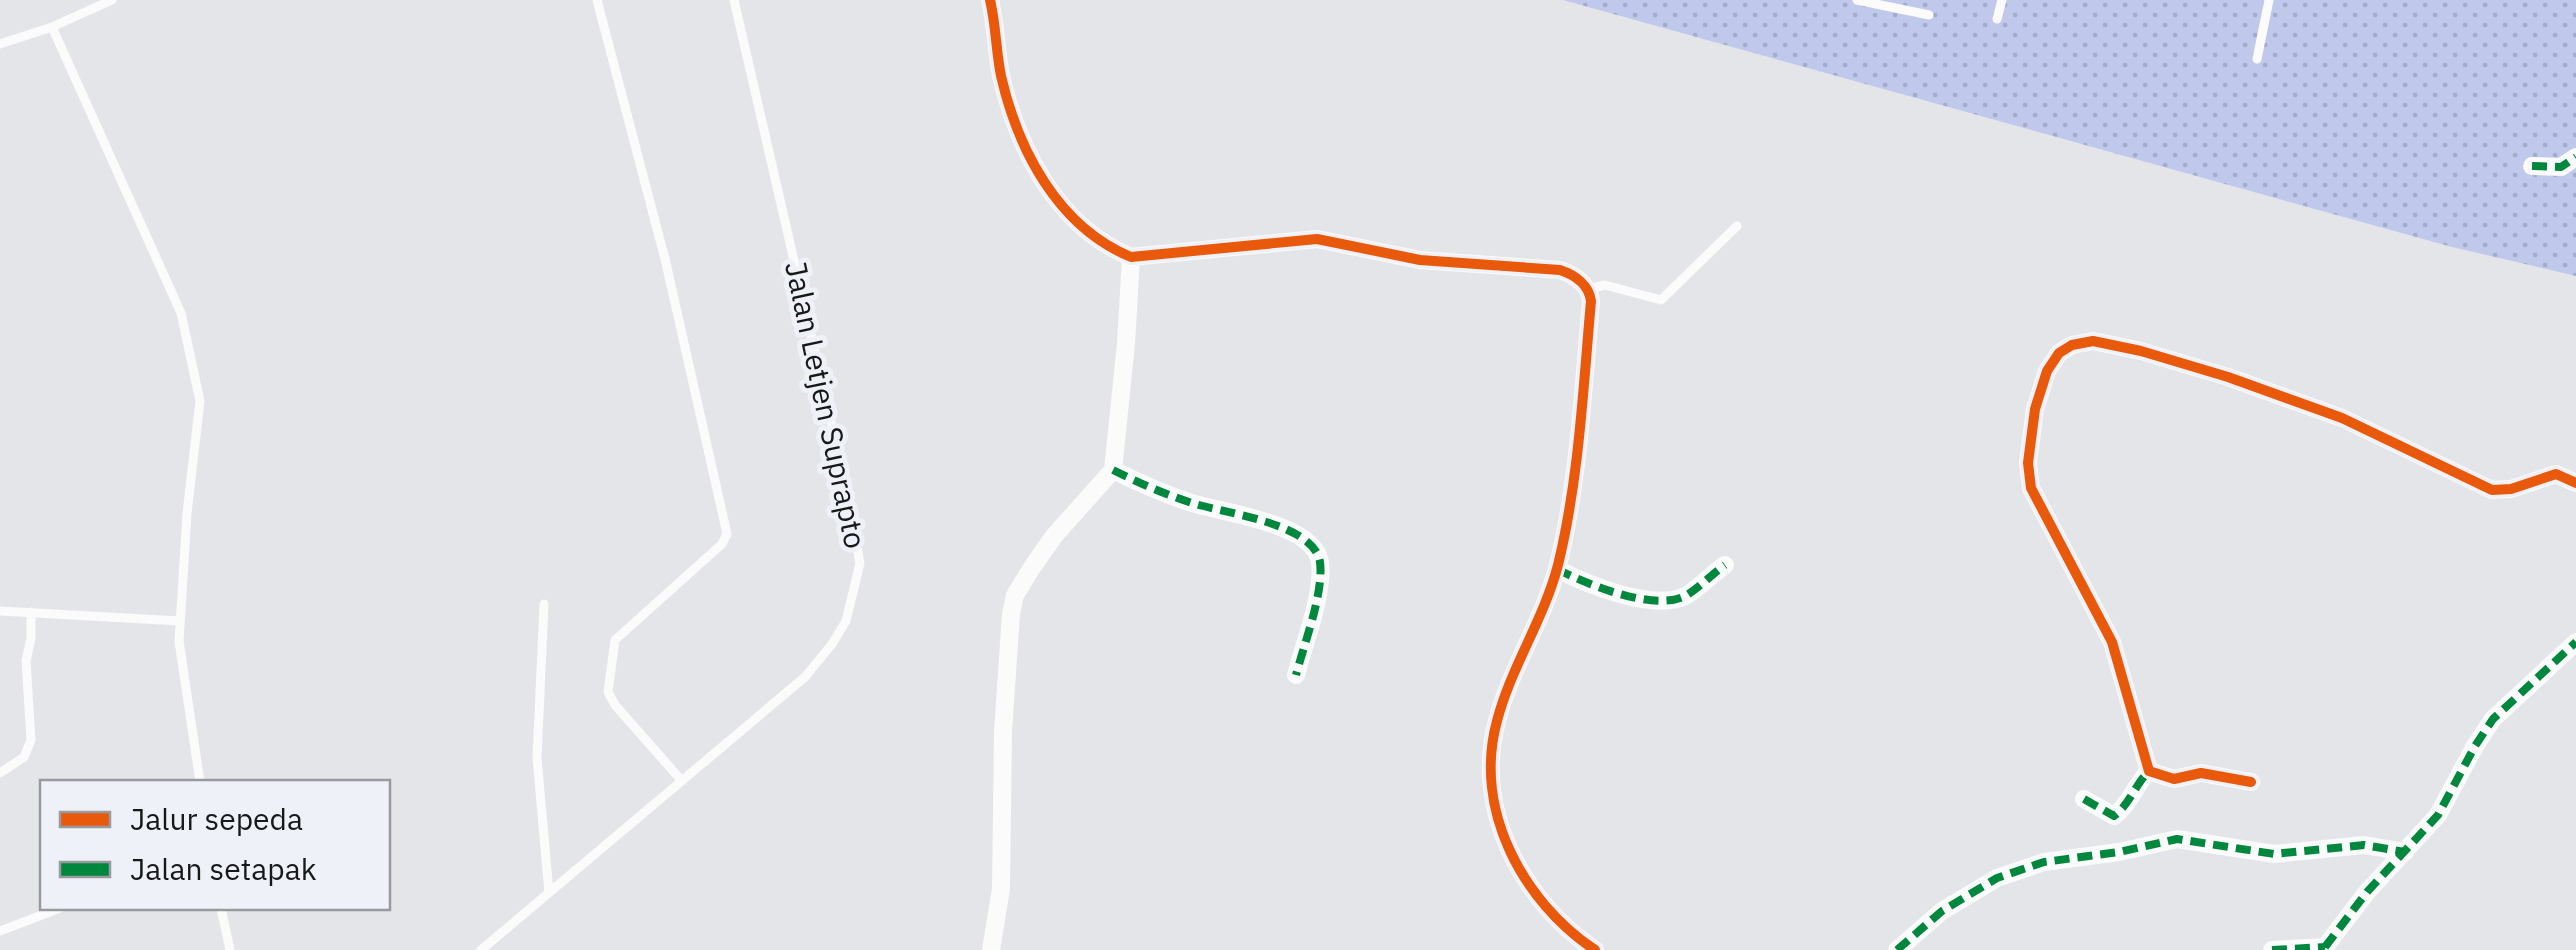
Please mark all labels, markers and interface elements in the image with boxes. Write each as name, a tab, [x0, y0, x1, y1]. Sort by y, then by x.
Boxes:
street label: Jalan Letjen Suprapto	[777, 258, 876, 552]
legend	[40, 780, 390, 910]
text: Jalur sepeda	[130, 799, 303, 838]
text: Jalan setapak	[130, 849, 317, 888]

